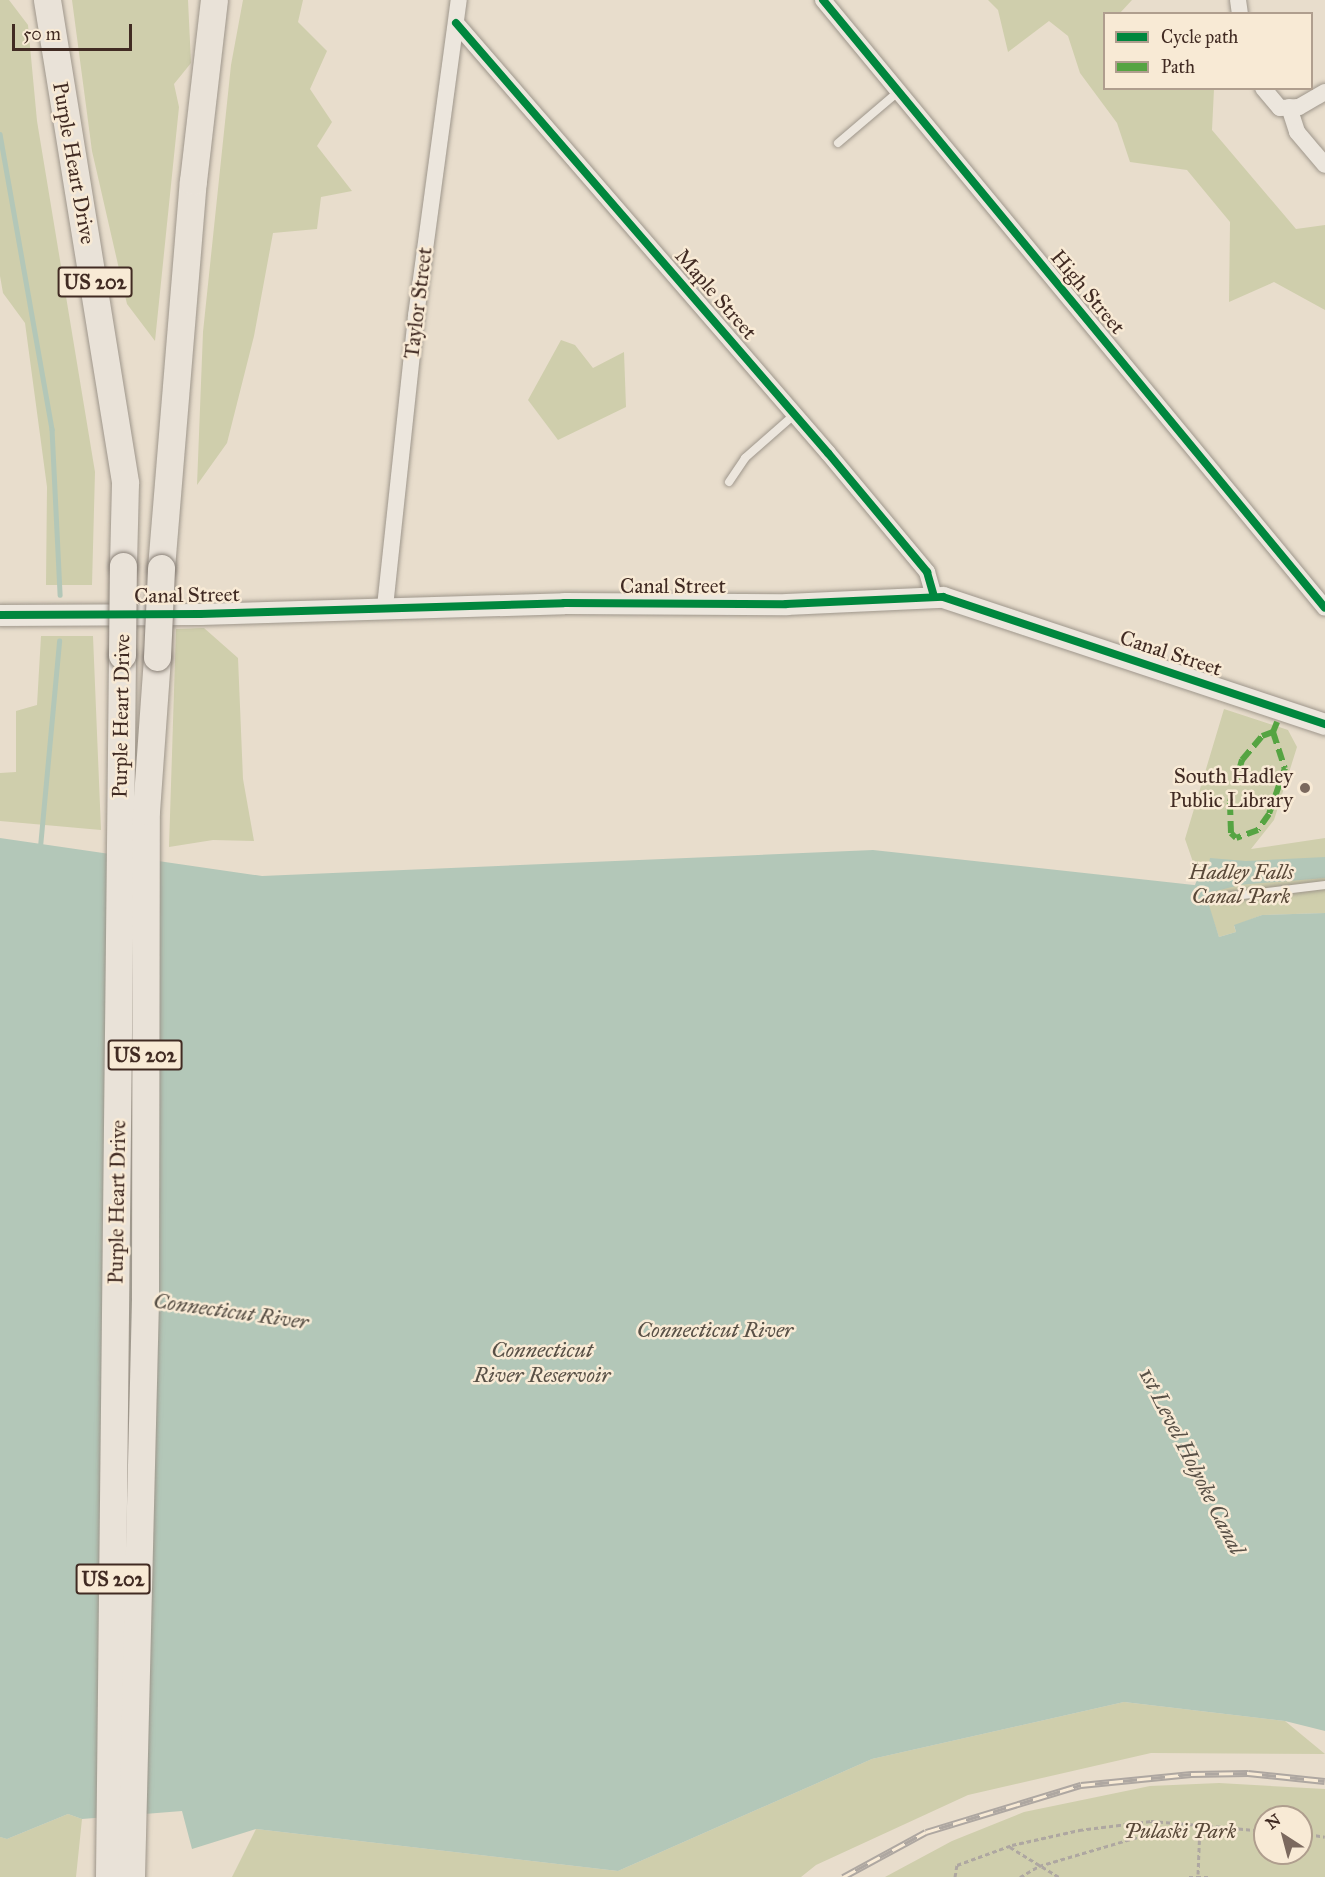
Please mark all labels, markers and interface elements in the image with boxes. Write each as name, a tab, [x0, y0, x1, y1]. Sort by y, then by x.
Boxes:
scale bar	[15, 12, 135, 50]
legend	[1103, 12, 1313, 90]
text: 50 m	[23, 23, 61, 45]
text: Cycle path	[1161, 26, 1238, 48]
text: Path	[1161, 56, 1195, 78]
street label: Purple Heart Drive	[47, 80, 101, 246]
street label: Maple Street	[670, 243, 762, 345]
street label: High Street	[1046, 245, 1130, 339]
street label: Taylor Street	[399, 246, 437, 360]
road number: US 202	[58, 265, 132, 299]
street label: Canal Street	[620, 573, 726, 599]
street label: Canal Street	[134, 581, 240, 609]
street label: Canal Street	[1117, 625, 1225, 681]
street label: Purple Heart Drive	[107, 634, 135, 798]
place label: South Hadley Public Library	[1169, 763, 1293, 813]
marker: South Hadley Public Library	[1298, 781, 1312, 795]
park label: Hadley Falls Canal Park	[1188, 859, 1294, 909]
road number: US 202	[108, 1038, 182, 1072]
street label: Purple Heart Drive	[103, 1120, 131, 1284]
water label: Connecticut River	[152, 1287, 310, 1335]
water label: Connecticut River	[637, 1317, 793, 1343]
water label: Connecticut River Reservoir	[473, 1336, 611, 1388]
water label: 1st Level Holyoke Canal	[1133, 1363, 1251, 1559]
road number: US 202	[76, 1562, 150, 1596]
north arrow	[1253, 1805, 1313, 1865]
text: N	[1262, 1810, 1284, 1833]
park label: Pulaski Park	[1124, 1818, 1236, 1844]

